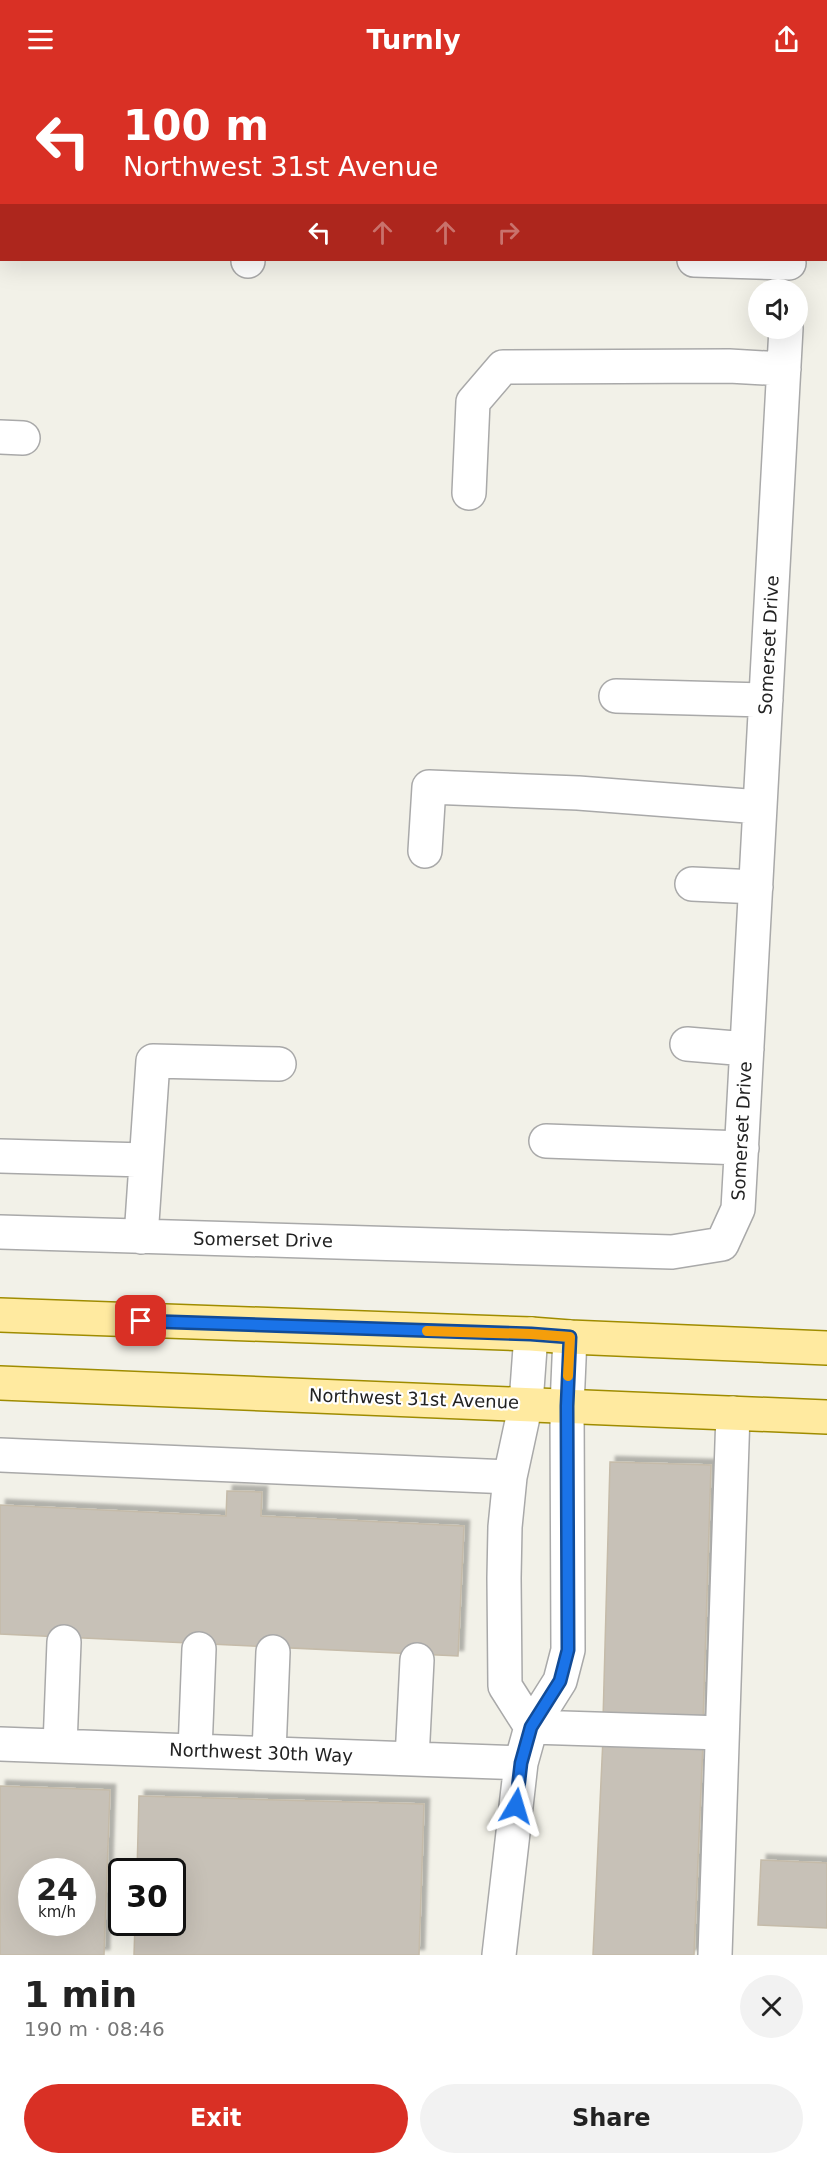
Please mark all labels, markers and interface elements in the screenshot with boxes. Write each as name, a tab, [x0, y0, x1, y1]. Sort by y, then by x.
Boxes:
icon: menu	[24, 23, 57, 56]
icon: share	[770, 23, 803, 56]
text: Turnly	[366, 24, 461, 55]
text: 100 m	[123, 101, 269, 150]
icon: left	[24, 102, 102, 180]
text: Northwest 31st Avenue	[123, 151, 438, 182]
icon: left	[303, 216, 336, 249]
icon: ahead	[366, 216, 399, 249]
icon: ahead	[429, 216, 462, 249]
icon: right	[492, 216, 525, 249]
map controls	[748, 279, 808, 339]
button: sound	[748, 279, 808, 339]
street label: Somerset Drive	[754, 575, 783, 715]
street label: Somerset Drive	[727, 1061, 756, 1201]
street label: Somerset Drive	[193, 1228, 333, 1251]
pin	[115, 1295, 166, 1346]
icon: arrive	[124, 1304, 157, 1337]
street label: Northwest 31st Avenue	[309, 1384, 519, 1413]
street label: Northwest 30th Way	[169, 1739, 354, 1766]
position arrow	[484, 1774, 548, 1838]
speed limit sign: 30	[108, 1858, 186, 1936]
text: 24	[36, 1872, 78, 1907]
text: km/h	[38, 1903, 76, 1921]
text: 1 min	[24, 1974, 137, 2015]
button: close	[740, 1975, 803, 2038]
text: 190 m · 08:46	[24, 2017, 165, 2041]
button: Exit	[24, 2084, 408, 2153]
button: Share	[420, 2084, 803, 2153]

